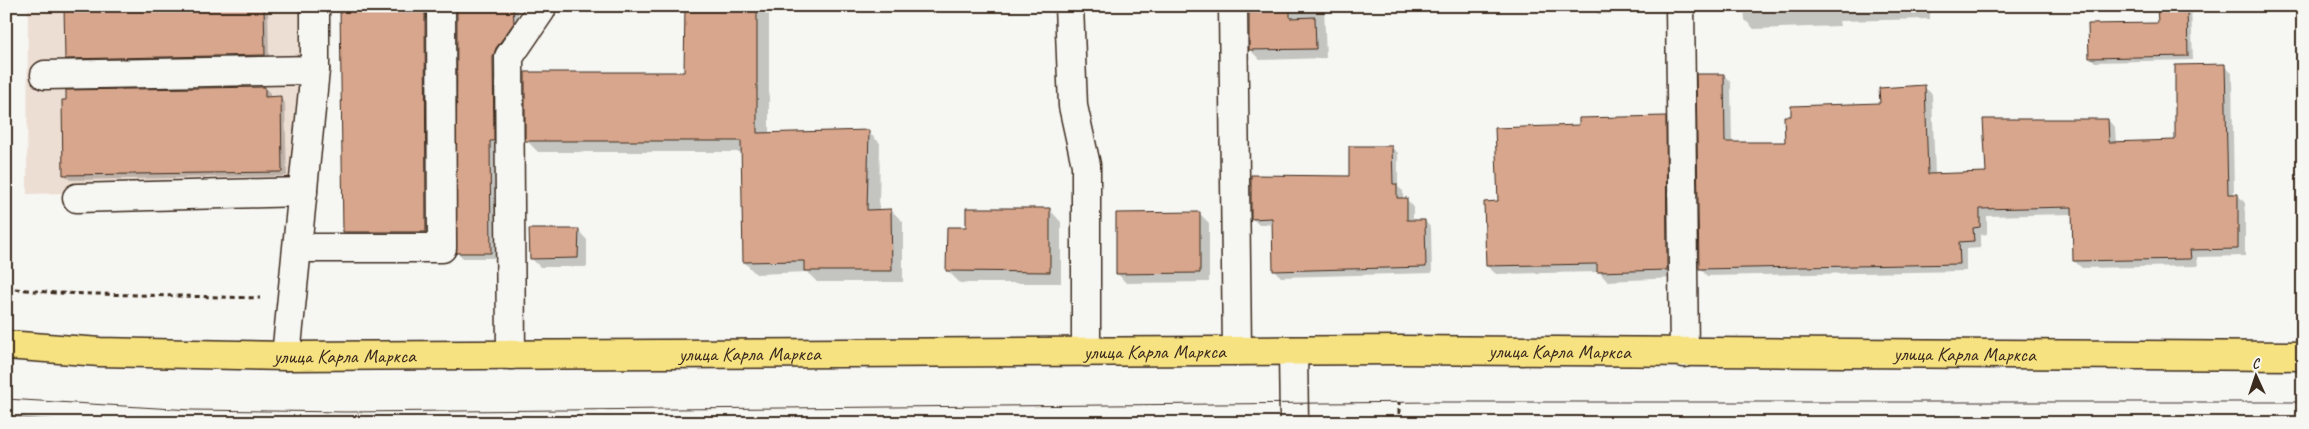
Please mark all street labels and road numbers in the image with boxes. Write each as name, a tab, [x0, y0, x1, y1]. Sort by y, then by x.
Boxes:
street label: улица Карла Маркса	[1083, 339, 1227, 365]
street label: улица Карла Маркса	[1488, 339, 1632, 365]
street label: улица Карла Маркса	[678, 341, 822, 367]
street label: улица Карла Маркса	[1893, 341, 2037, 367]
street label: улица Карла Маркса	[272, 343, 417, 369]

